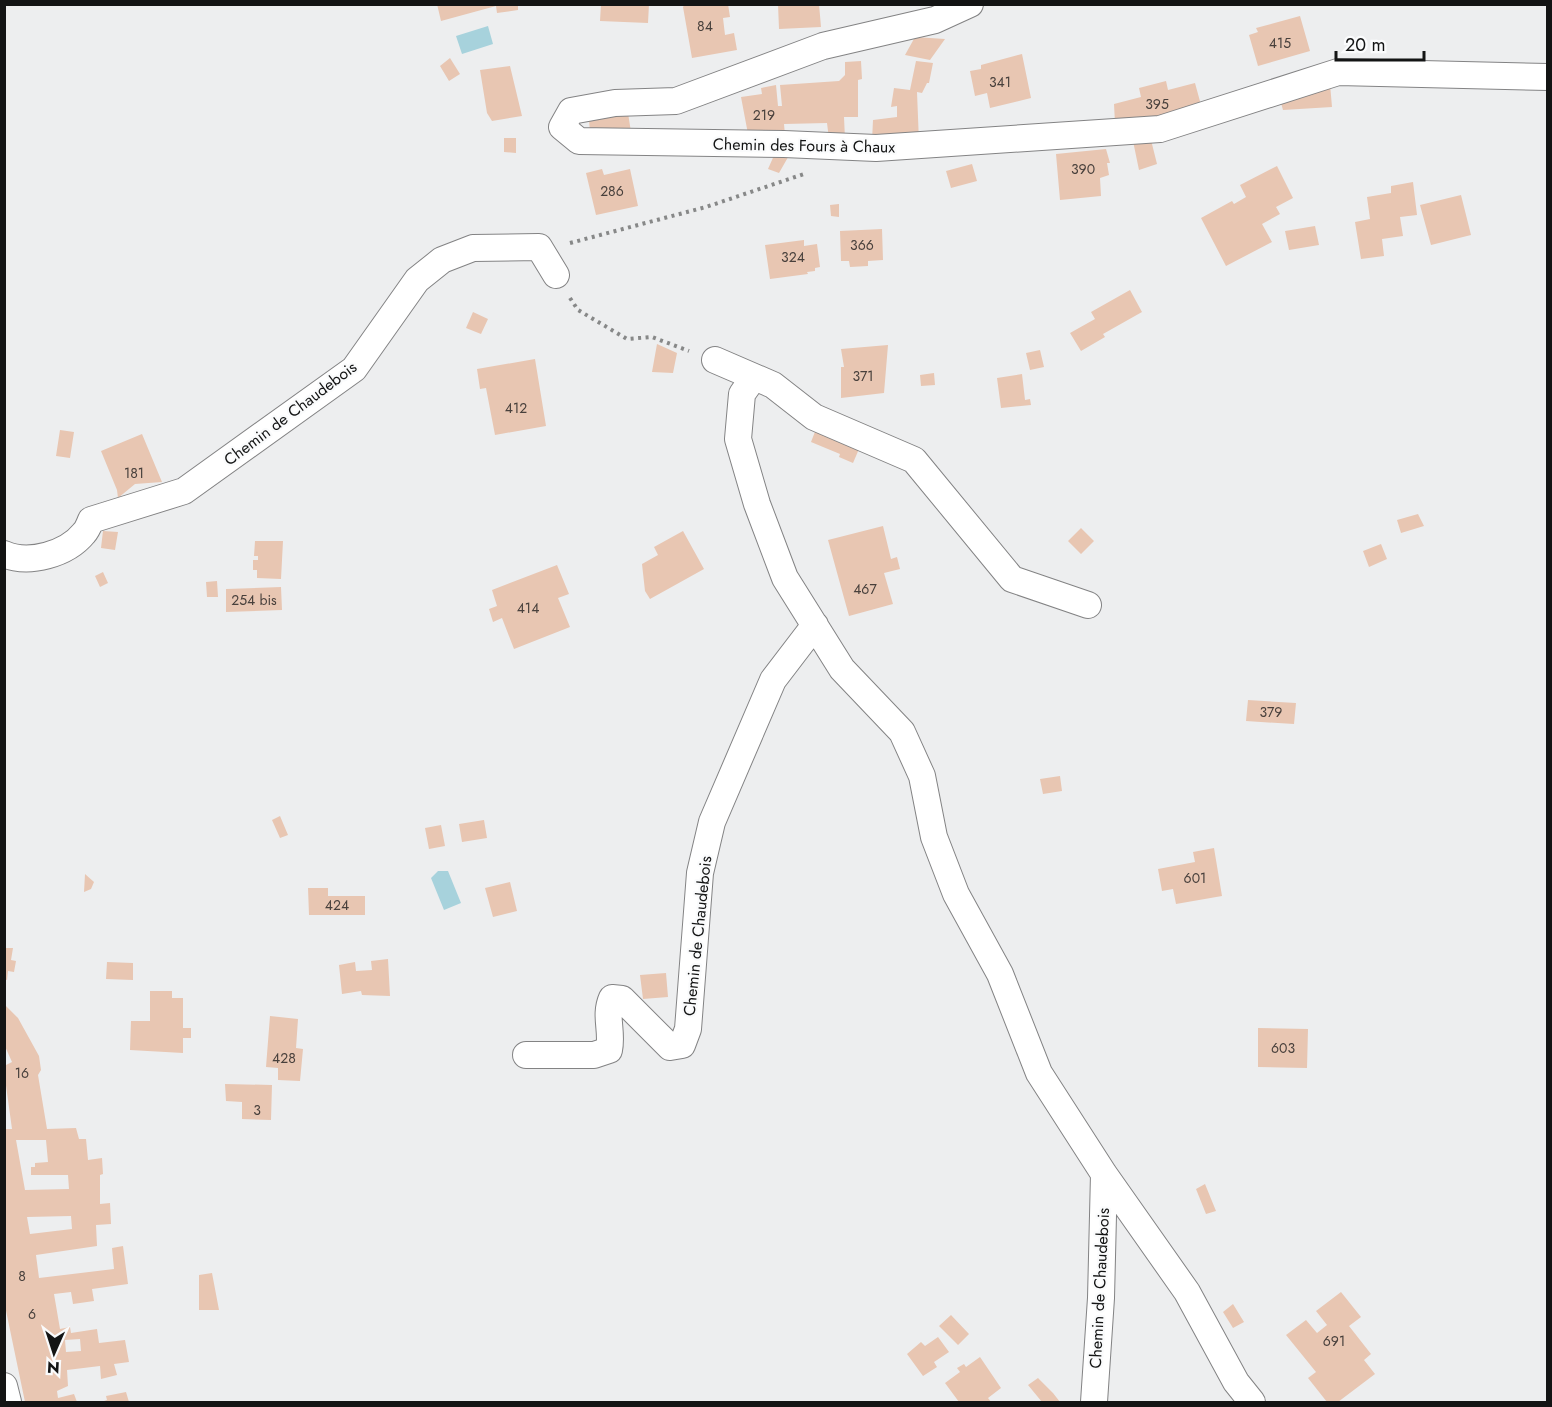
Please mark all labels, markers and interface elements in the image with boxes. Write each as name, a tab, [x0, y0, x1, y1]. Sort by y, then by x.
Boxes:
house number: 84	[697, 16, 713, 36]
scale bar	[1336, 24, 1424, 62]
text: 20 m	[1345, 32, 1385, 58]
house number: 415	[1269, 33, 1291, 53]
house number: 341	[989, 72, 1011, 92]
house number: 395	[1145, 94, 1169, 114]
house number: 219	[753, 105, 775, 125]
street label: Chemin des Fours à Chaux	[713, 132, 896, 159]
house number: 390	[1071, 159, 1095, 179]
house number: 286	[600, 181, 624, 201]
house number: 366	[850, 235, 874, 255]
house number: 324	[781, 247, 805, 267]
street label: Chemin de Chaudebois	[219, 356, 361, 471]
house number: 371	[852, 366, 874, 386]
house number: 412	[505, 398, 527, 418]
house number: 181	[124, 463, 144, 483]
house number: 467	[853, 579, 877, 599]
house number: 254 bis	[231, 590, 277, 610]
house number: 414	[517, 598, 539, 618]
house number: 379	[1260, 702, 1282, 722]
street label: Chemin de Chaudebois	[678, 855, 717, 1017]
house number: 601	[1184, 868, 1206, 888]
house number: 424	[325, 895, 349, 915]
house number: 603	[1271, 1038, 1295, 1058]
house number: 428	[272, 1048, 296, 1068]
house number: 16	[15, 1063, 29, 1083]
house number: 3	[253, 1100, 261, 1120]
street label: Chemin de Chaudebois	[1084, 1207, 1115, 1369]
house number: 8	[18, 1266, 26, 1286]
house number: 6	[28, 1304, 36, 1324]
north arrow	[24, 1323, 84, 1383]
house number: 691	[1323, 1331, 1345, 1351]
text: N	[46, 1356, 60, 1379]

